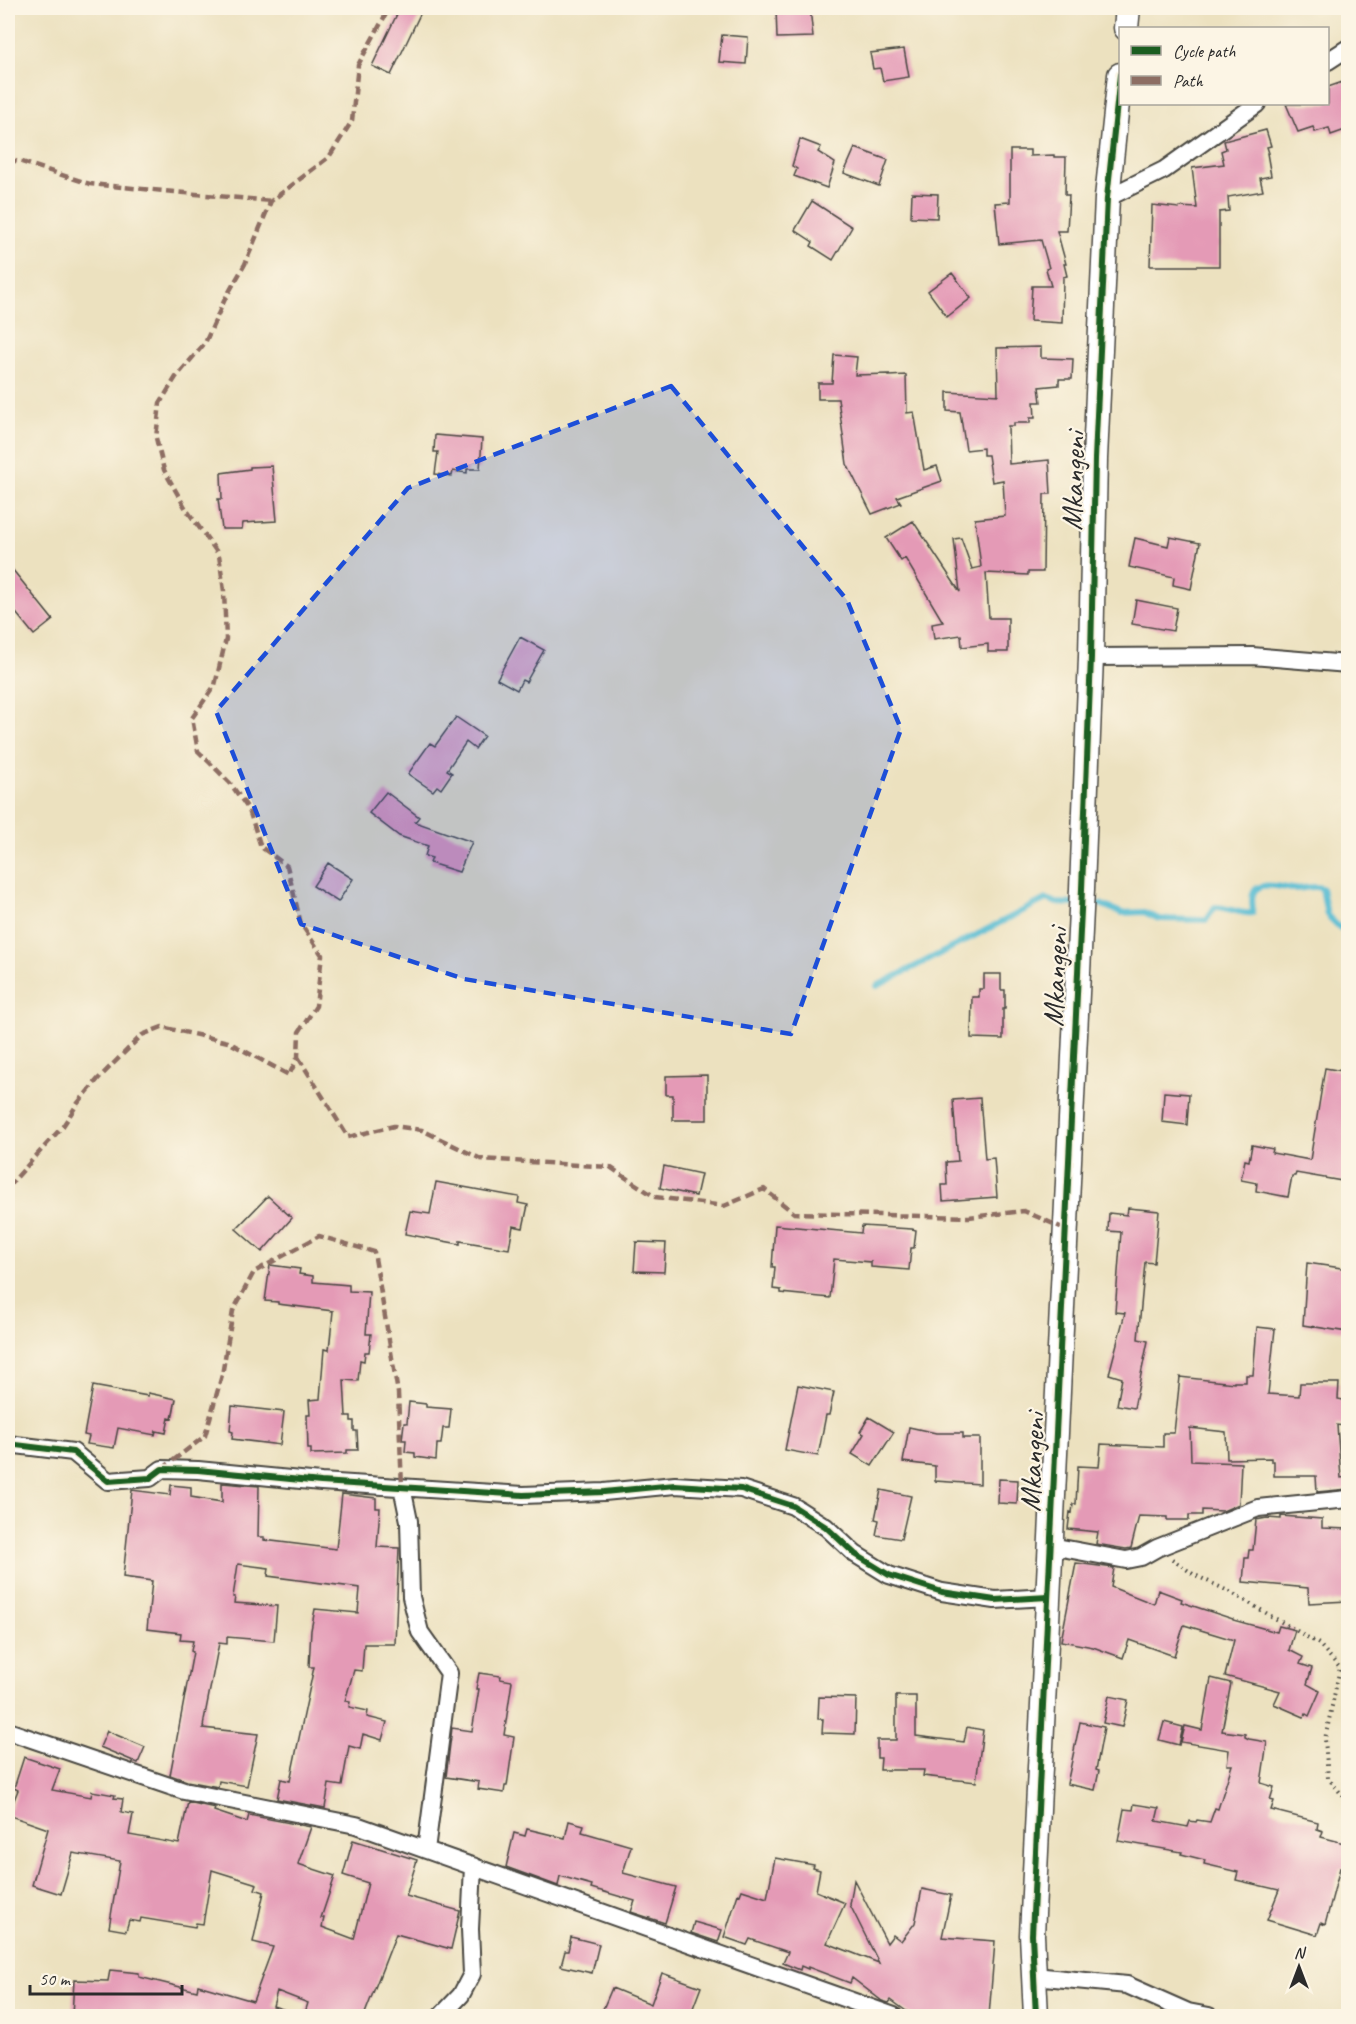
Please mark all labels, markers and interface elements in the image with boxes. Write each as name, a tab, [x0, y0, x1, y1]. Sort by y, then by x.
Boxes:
legend	[1119, 27, 1329, 105]
text: Cycle path	[1173, 40, 1236, 62]
text: Path	[1173, 70, 1203, 92]
street label: Mkangeni	[1052, 428, 1094, 531]
street label: Mkangeni	[1033, 923, 1077, 1027]
street label: Mkangeni	[1010, 1408, 1054, 1512]
north arrow	[1269, 1937, 1329, 1997]
text: N	[1294, 1943, 1307, 1963]
scale bar	[30, 1958, 182, 1996]
text: 50 m	[39, 1968, 72, 1990]

